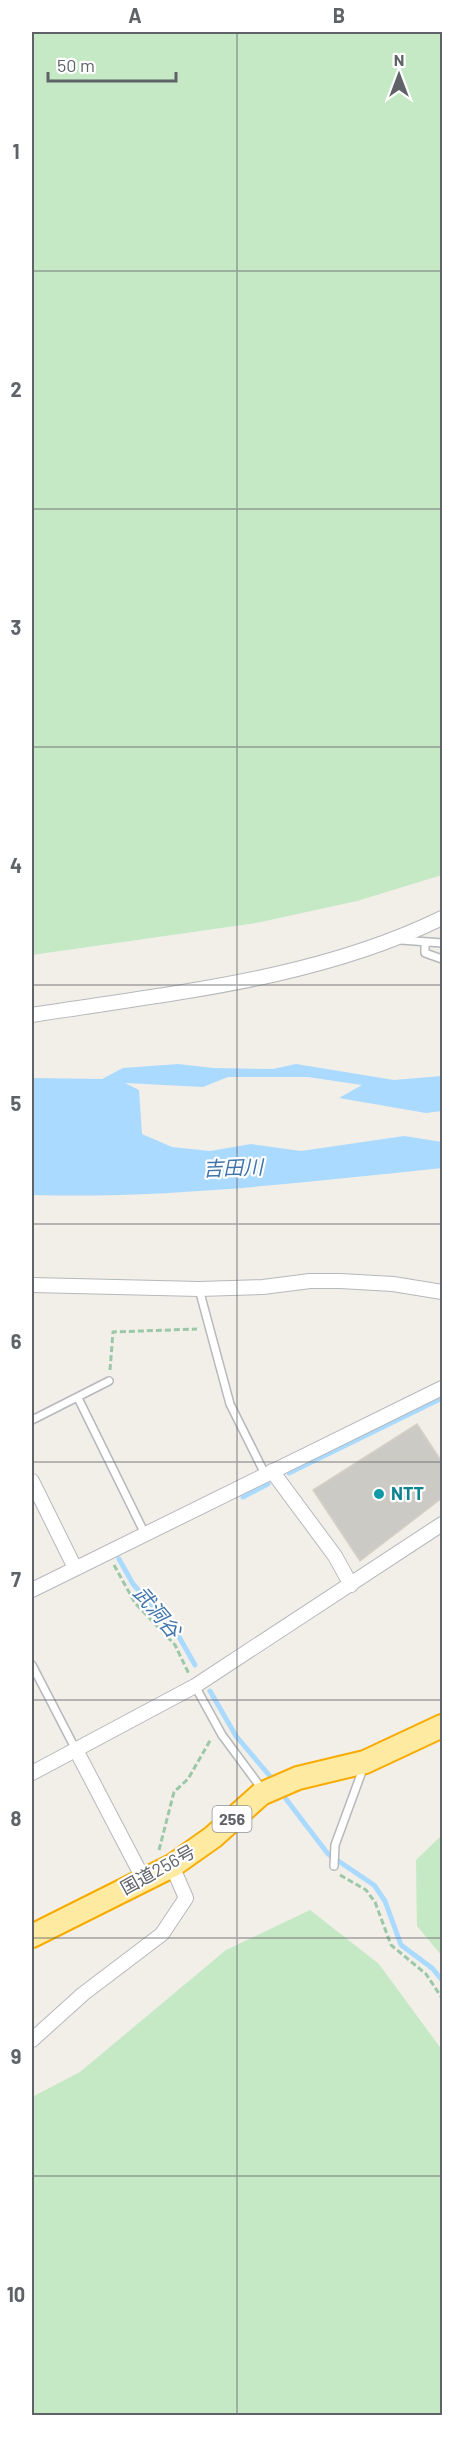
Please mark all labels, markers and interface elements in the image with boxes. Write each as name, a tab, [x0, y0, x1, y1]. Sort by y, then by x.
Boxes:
text: A	[128, 3, 142, 27]
text: B	[333, 3, 345, 27]
scale bar	[48, 45, 176, 83]
north arrow	[369, 45, 429, 105]
text: N	[394, 50, 404, 69]
text: 50 m	[57, 54, 95, 76]
text: 1	[12, 139, 20, 163]
text: 2	[10, 377, 22, 401]
text: 3	[11, 615, 21, 639]
text: 4	[10, 853, 22, 877]
text: 5	[11, 1091, 22, 1115]
water label: 吉田川	[203, 1154, 265, 1180]
text: 6	[11, 1329, 22, 1353]
place label: NTT	[391, 1482, 424, 1504]
marker: NTT	[372, 1487, 386, 1501]
text: 7	[11, 1567, 21, 1591]
water label: 武洞谷	[129, 1581, 188, 1644]
text: 8	[11, 1806, 22, 1830]
road number: 256	[212, 1806, 252, 1832]
street label: 国道256号	[116, 1840, 199, 1899]
text: 9	[11, 2044, 21, 2068]
text: 10	[7, 2282, 25, 2306]

